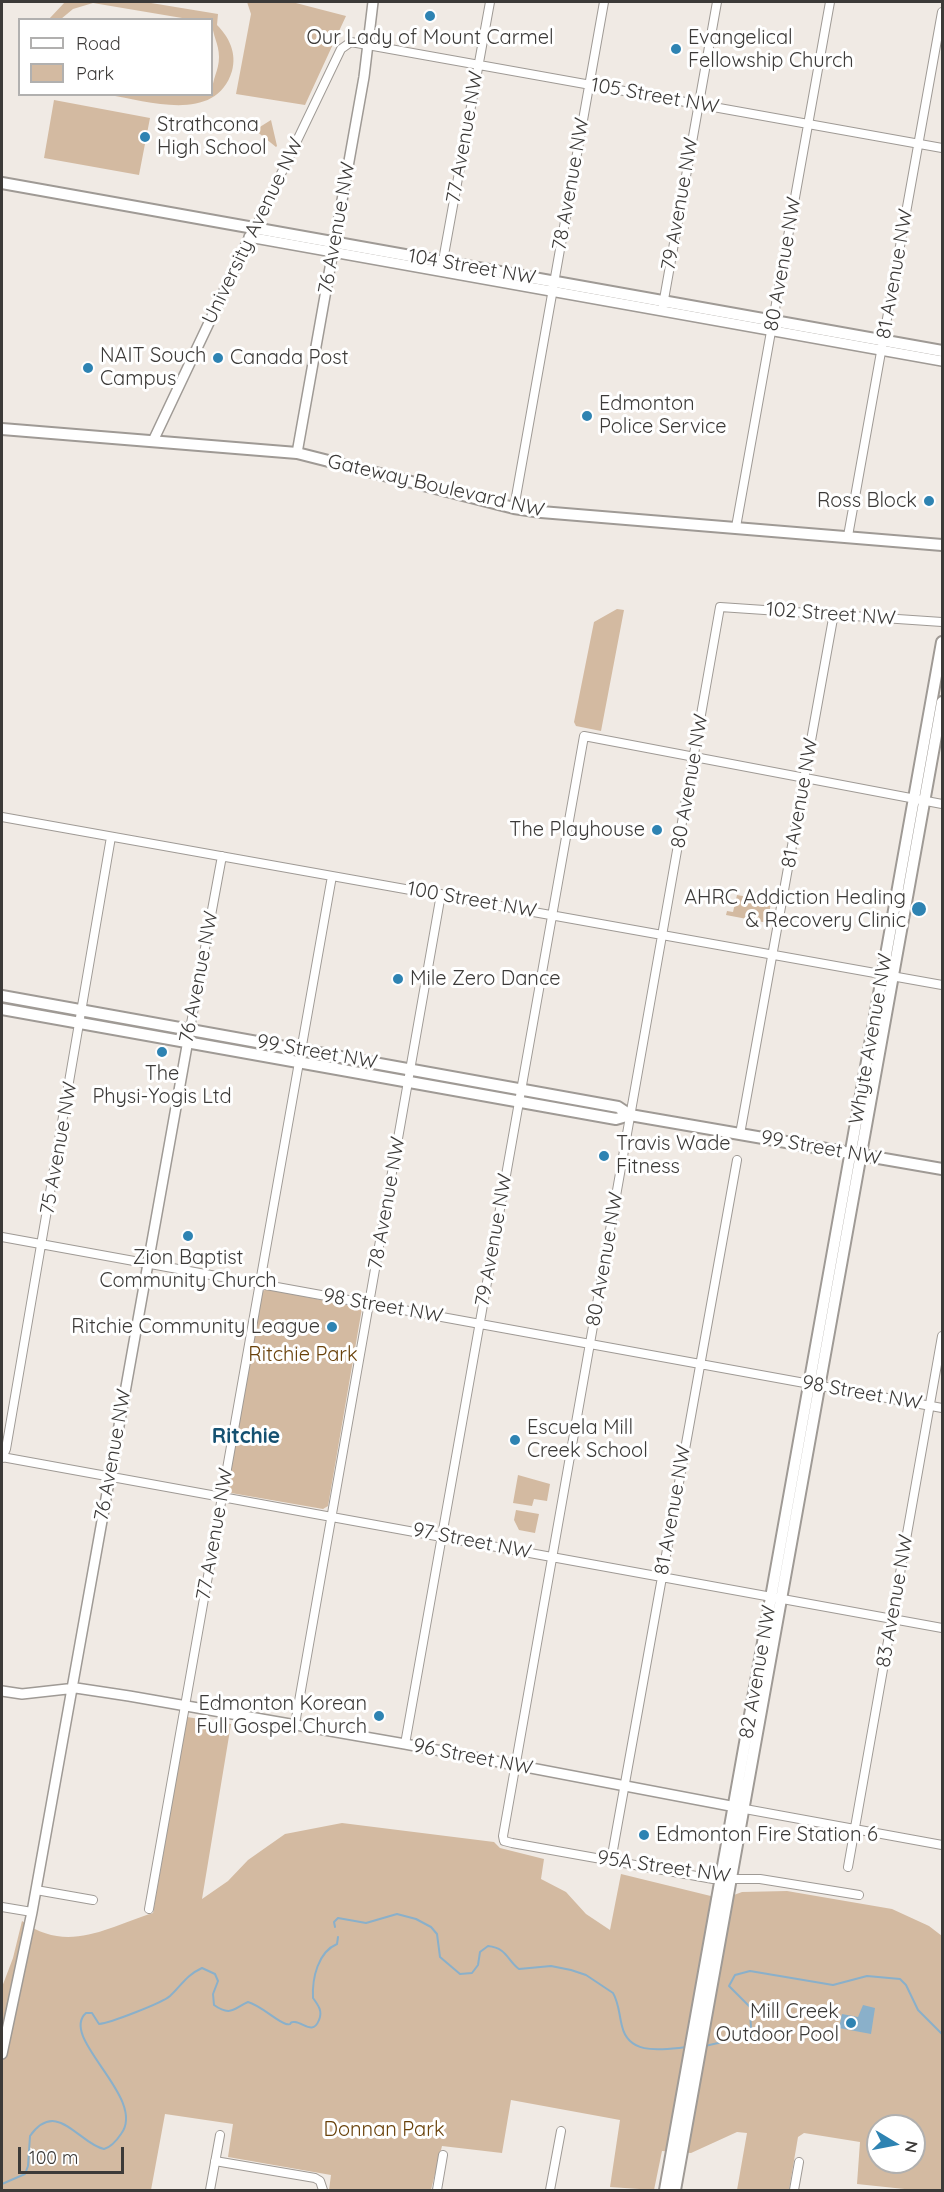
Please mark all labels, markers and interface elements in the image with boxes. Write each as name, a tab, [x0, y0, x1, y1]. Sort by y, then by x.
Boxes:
marker: Our Lady of Mount Carmel	[423, 9, 437, 23]
legend	[18, 18, 213, 96]
place label: Our Lady of Mount Carmel	[306, 26, 554, 50]
place label: Evangelical Fellowship Church	[688, 26, 854, 73]
text: Road	[76, 32, 121, 55]
marker: Evangelical Fellowship Church	[669, 42, 683, 56]
text: Park	[76, 62, 114, 85]
street label: 77 Avenue NW	[442, 69, 488, 205]
street label: 105 Street NW	[589, 73, 721, 119]
place label: Strathcona High School	[157, 113, 267, 160]
street label: 78 Avenue NW	[548, 116, 594, 252]
marker: Strathcona High School	[138, 130, 152, 144]
street label: University Avenue NW	[197, 134, 309, 328]
street label: 79 Avenue NW	[656, 136, 704, 272]
street label: 76 Avenue NW	[314, 160, 360, 296]
street label: 80 Avenue NW	[759, 195, 807, 333]
street label: 81 Avenue NW	[872, 207, 918, 341]
street label: 104 Street NW	[406, 244, 538, 290]
place label: NAIT Souch Campus	[100, 344, 206, 391]
place label: Canada Post	[230, 346, 349, 370]
marker: Canada Post	[211, 351, 225, 365]
marker: NAIT Souch Campus	[81, 361, 95, 375]
place label: Edmonton Police Service	[599, 392, 727, 439]
marker: Edmonton Police Service	[580, 409, 594, 423]
street label: Gateway Boulevard NW	[325, 449, 547, 523]
place label: Ross Block	[817, 489, 917, 513]
marker: Ross Block	[922, 494, 936, 508]
street label: 102 Street NW	[765, 598, 897, 630]
street label: 80 Avenue NW	[666, 712, 714, 850]
street label: 81 Avenue NW	[777, 736, 823, 870]
place label: The Playhouse	[509, 818, 645, 842]
marker: The Playhouse	[650, 823, 664, 837]
street label: 100 Street NW	[406, 877, 538, 923]
place label: AHRC Addiction Healing & Recovery Clinic	[684, 886, 906, 933]
marker: AHRC Addiction Healing & Recovery Clinic	[910, 900, 928, 918]
street label: 76 Avenue NW	[174, 909, 224, 1045]
street label: Whyte Avenue NW	[844, 952, 898, 1126]
place label: Mile Zero Dance	[410, 967, 561, 991]
marker: Mile Zero Dance	[391, 972, 405, 986]
street label: 99 Street NW	[255, 1030, 379, 1074]
marker: The Physi-Yogis Ltd	[155, 1045, 169, 1059]
place label: The Physi-Yogis Ltd	[92, 1062, 232, 1109]
street label: 75 Avenue NW	[36, 1080, 82, 1216]
street label: 99 Street NW	[759, 1126, 883, 1170]
place label: Travis Wade Fitness	[616, 1132, 731, 1179]
street label: 78 Avenue NW	[364, 1135, 410, 1271]
marker: Travis Wade Fitness	[597, 1149, 611, 1163]
street label: 79 Avenue NW	[470, 1172, 518, 1308]
street label: 80 Avenue NW	[581, 1190, 629, 1328]
marker: Zion Baptist Community Church	[181, 1229, 195, 1243]
place label: Zion Baptist Community Church	[99, 1246, 277, 1293]
street label: 98 Street NW	[321, 1284, 445, 1328]
place label: Ritchie Community League	[71, 1315, 320, 1339]
marker: Ritchie Community League	[325, 1320, 339, 1334]
park label: Ritchie Park	[248, 1343, 358, 1367]
street label: 98 Street NW	[800, 1371, 924, 1415]
street label: 76 Avenue NW	[90, 1387, 136, 1523]
place label: Escuela Mill Creek School	[527, 1416, 648, 1463]
district label: Ritchie	[212, 1424, 280, 1450]
marker: Escuela Mill Creek School	[508, 1433, 522, 1447]
street label: 81 Avenue NW	[650, 1443, 696, 1577]
street label: 77 Avenue NW	[192, 1466, 238, 1602]
street label: 97 Street NW	[411, 1518, 533, 1564]
street label: 83 Avenue NW	[872, 1533, 918, 1669]
street label: 82 Avenue NW	[734, 1603, 782, 1741]
place label: Edmonton Korean Full Gospel Church	[196, 1692, 367, 1739]
marker: Edmonton Korean Full Gospel Church	[372, 1709, 386, 1723]
street label: 96 Street NW	[411, 1734, 535, 1780]
place label: Edmonton Fire Station 6	[656, 1823, 878, 1847]
marker: Edmonton Fire Station 6	[637, 1828, 651, 1842]
street label: 95A Street NW	[596, 1846, 732, 1888]
place label: Mill Creek Outdoor Pool	[716, 2000, 839, 2047]
marker: Mill Creek Outdoor Pool	[844, 2016, 858, 2030]
north arrow	[866, 2114, 926, 2174]
park label: Donnan Park	[323, 2118, 445, 2142]
scale bar	[21, 2135, 128, 2173]
text: N	[901, 2139, 923, 2154]
text: 100 m	[29, 2146, 78, 2169]

